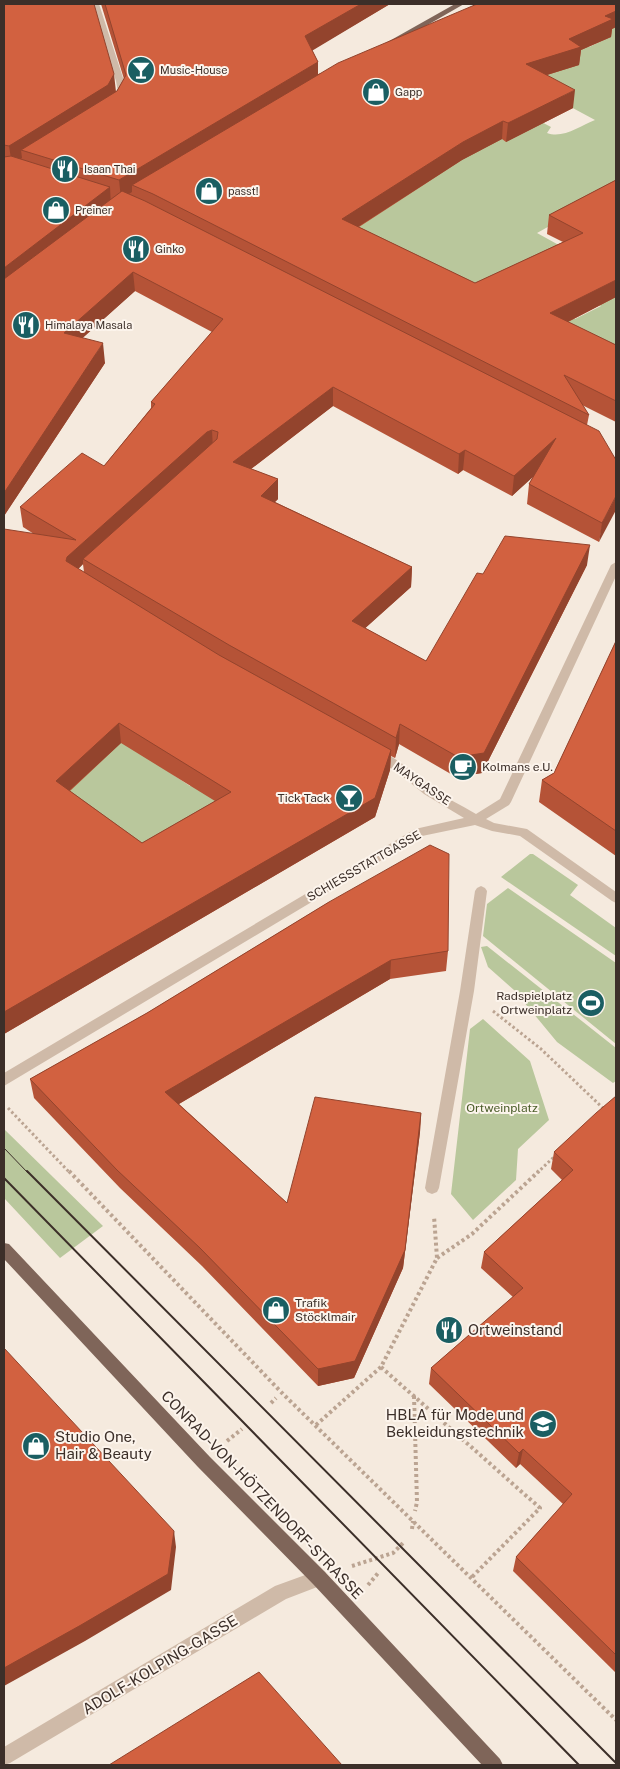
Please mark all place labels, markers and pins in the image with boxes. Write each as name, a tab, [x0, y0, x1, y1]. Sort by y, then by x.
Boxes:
bar icon: Music-House	[126, 55, 156, 85]
place label: Music-House	[160, 64, 227, 76]
shop icon: Gapp	[361, 77, 391, 107]
place label: Gapp	[395, 86, 423, 98]
restaurant icon: Isaan Thai	[50, 154, 80, 184]
place label: Isaan Thai	[84, 163, 136, 175]
shop icon: passt!	[194, 176, 224, 206]
place label: passt!	[228, 185, 259, 197]
shop icon: Preiner	[41, 195, 71, 225]
place label: Preiner	[75, 204, 112, 216]
restaurant icon: Ginko	[121, 234, 151, 264]
place label: Ginko	[155, 243, 184, 255]
restaurant icon: Himalaya Masala	[11, 310, 41, 340]
place label: Himalaya Masala	[45, 319, 132, 331]
cafe icon: Kolmans e.U.	[448, 752, 478, 782]
place label: Kolmans e.U.	[482, 760, 553, 774]
bar icon: Tick Tack	[334, 783, 364, 813]
place label: Tick Tack	[278, 791, 330, 805]
sports icon: Radspielplatz Ortweinplatz	[576, 988, 606, 1018]
place label: Radspielplatz Ortweinplatz	[496, 989, 572, 1017]
shop icon: Trafik Stöcklmair	[261, 1295, 291, 1325]
place label: Trafik Stöcklmair	[295, 1296, 356, 1324]
restaurant icon: Ortweinstand	[434, 1315, 464, 1345]
place label: Ortweinstand	[468, 1321, 562, 1338]
place label: HBLA für Mode und Bekleidungstechnik	[386, 1406, 524, 1440]
school or university icon: HBLA für Mode und Bekleidungstechnik	[528, 1409, 558, 1439]
place label: Studio One, Hair & Beauty	[55, 1428, 152, 1462]
shop icon: Studio One, Hair & Beauty	[21, 1431, 51, 1461]

